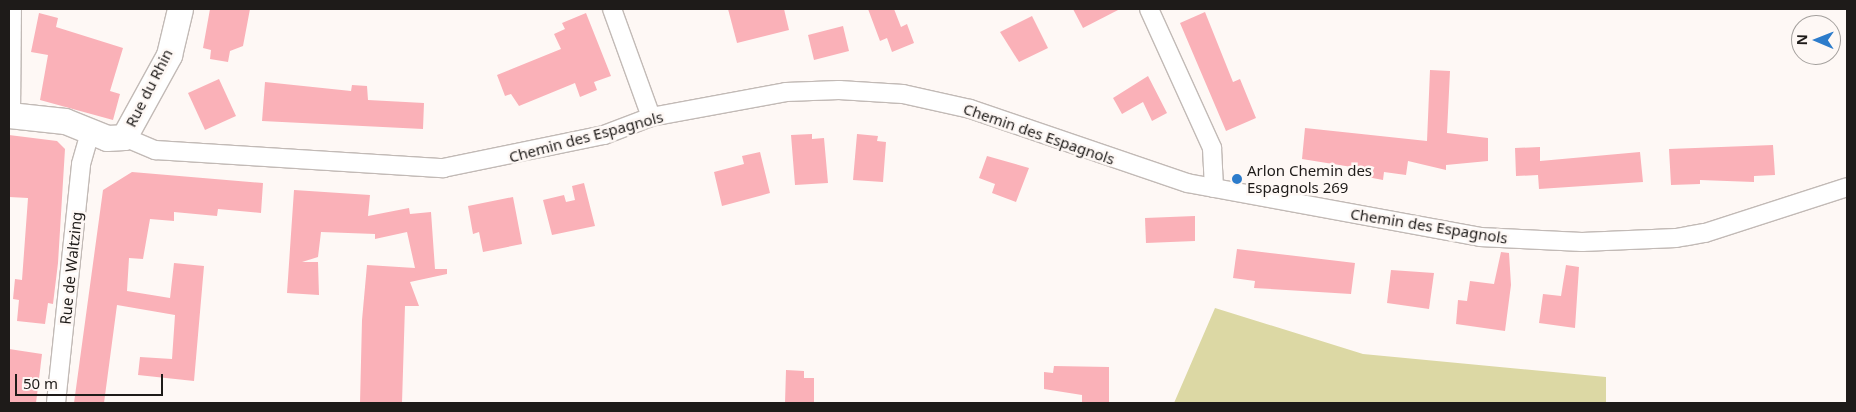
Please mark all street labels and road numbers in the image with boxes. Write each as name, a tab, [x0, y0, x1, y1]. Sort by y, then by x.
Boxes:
street label: Rue du Rhin	[122, 46, 176, 130]
street label: Chemin des Espagnols	[961, 100, 1117, 168]
street label: Chemin des Espagnols	[507, 108, 665, 166]
street label: Chemin des Espagnols	[1349, 205, 1509, 247]
street label: Rue de Waltzing	[56, 211, 86, 325]

